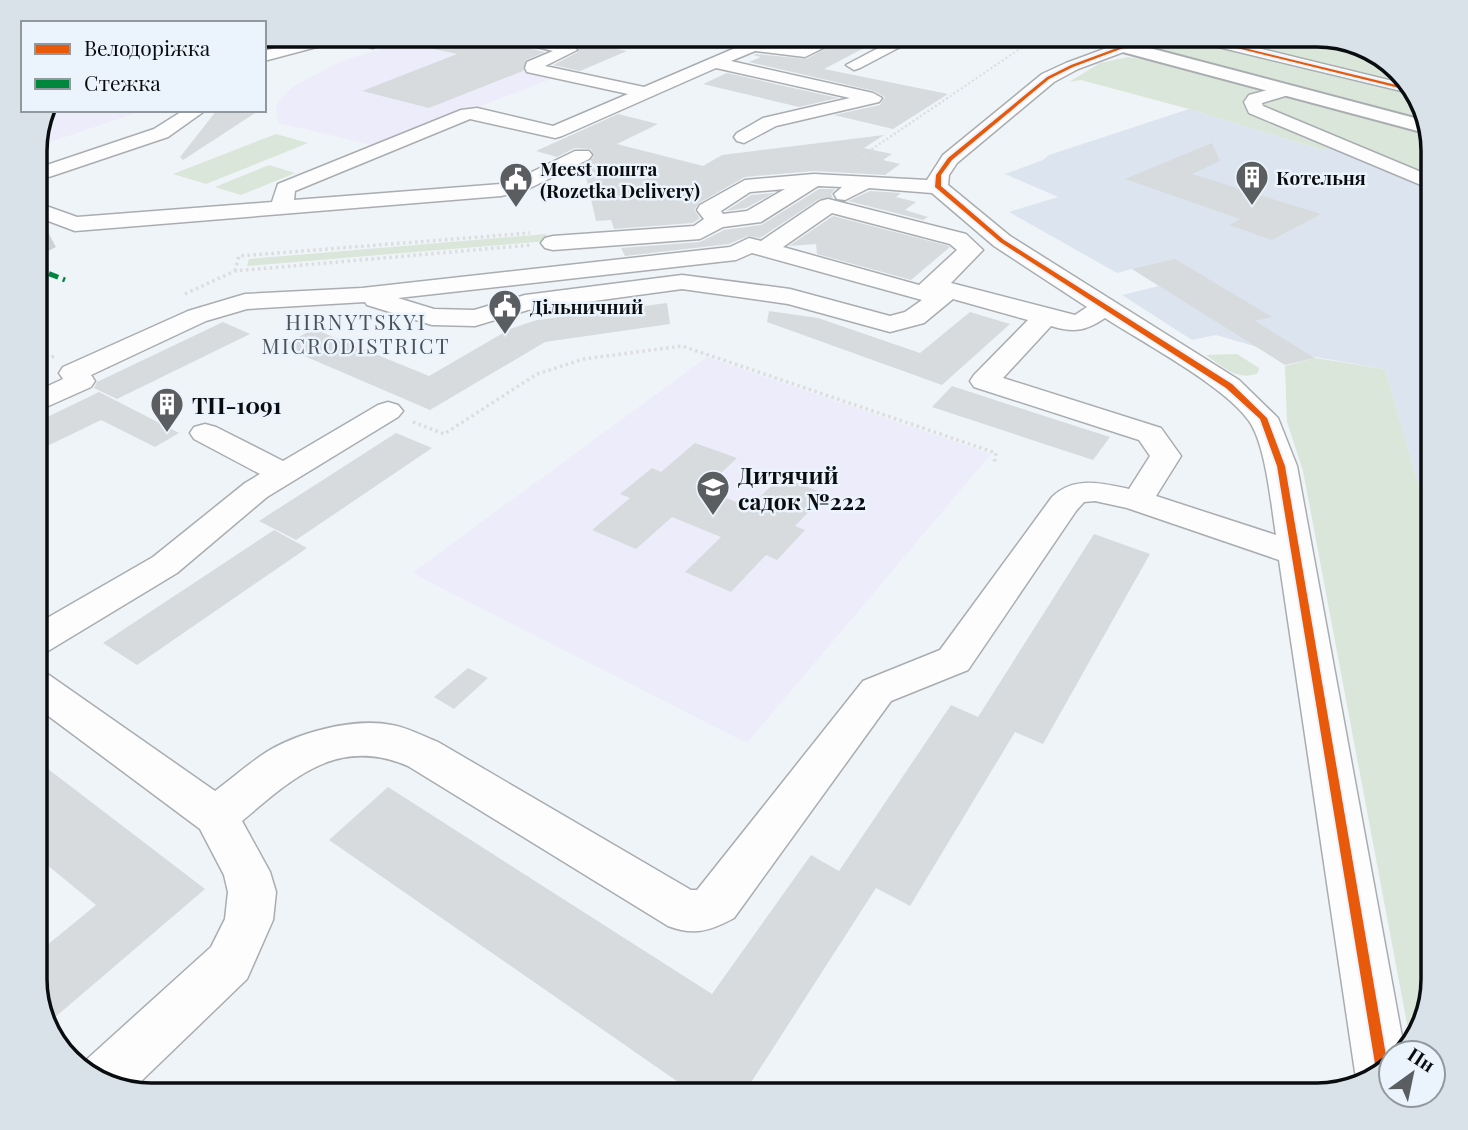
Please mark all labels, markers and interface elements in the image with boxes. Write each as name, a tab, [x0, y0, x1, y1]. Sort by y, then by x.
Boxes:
legend	[21, 21, 266, 112]
text: Велодоріжка	[84, 33, 211, 61]
text: Стежка	[84, 68, 161, 96]
place label: Meest пошта (Rozetka Delivery)	[540, 155, 700, 203]
building icon: Котельня	[1233, 158, 1271, 207]
public building icon: Meest пошта (Rozetka Delivery)	[497, 160, 535, 209]
place label: Котельня	[1276, 164, 1366, 190]
public building icon: Дільничний	[486, 287, 524, 336]
place label: Дільничний	[530, 293, 643, 319]
district label: HIRNYTSKYI MICRODISTRICT	[261, 307, 451, 359]
building icon: ТП-1091	[148, 385, 186, 434]
place label: ТП-1091	[192, 389, 282, 420]
place label: Дитячий садок №222	[738, 459, 866, 516]
school or university icon: Дитячий садок №222	[694, 468, 732, 517]
north arrow	[1377, 1039, 1447, 1109]
text: Пн	[1403, 1041, 1440, 1077]

